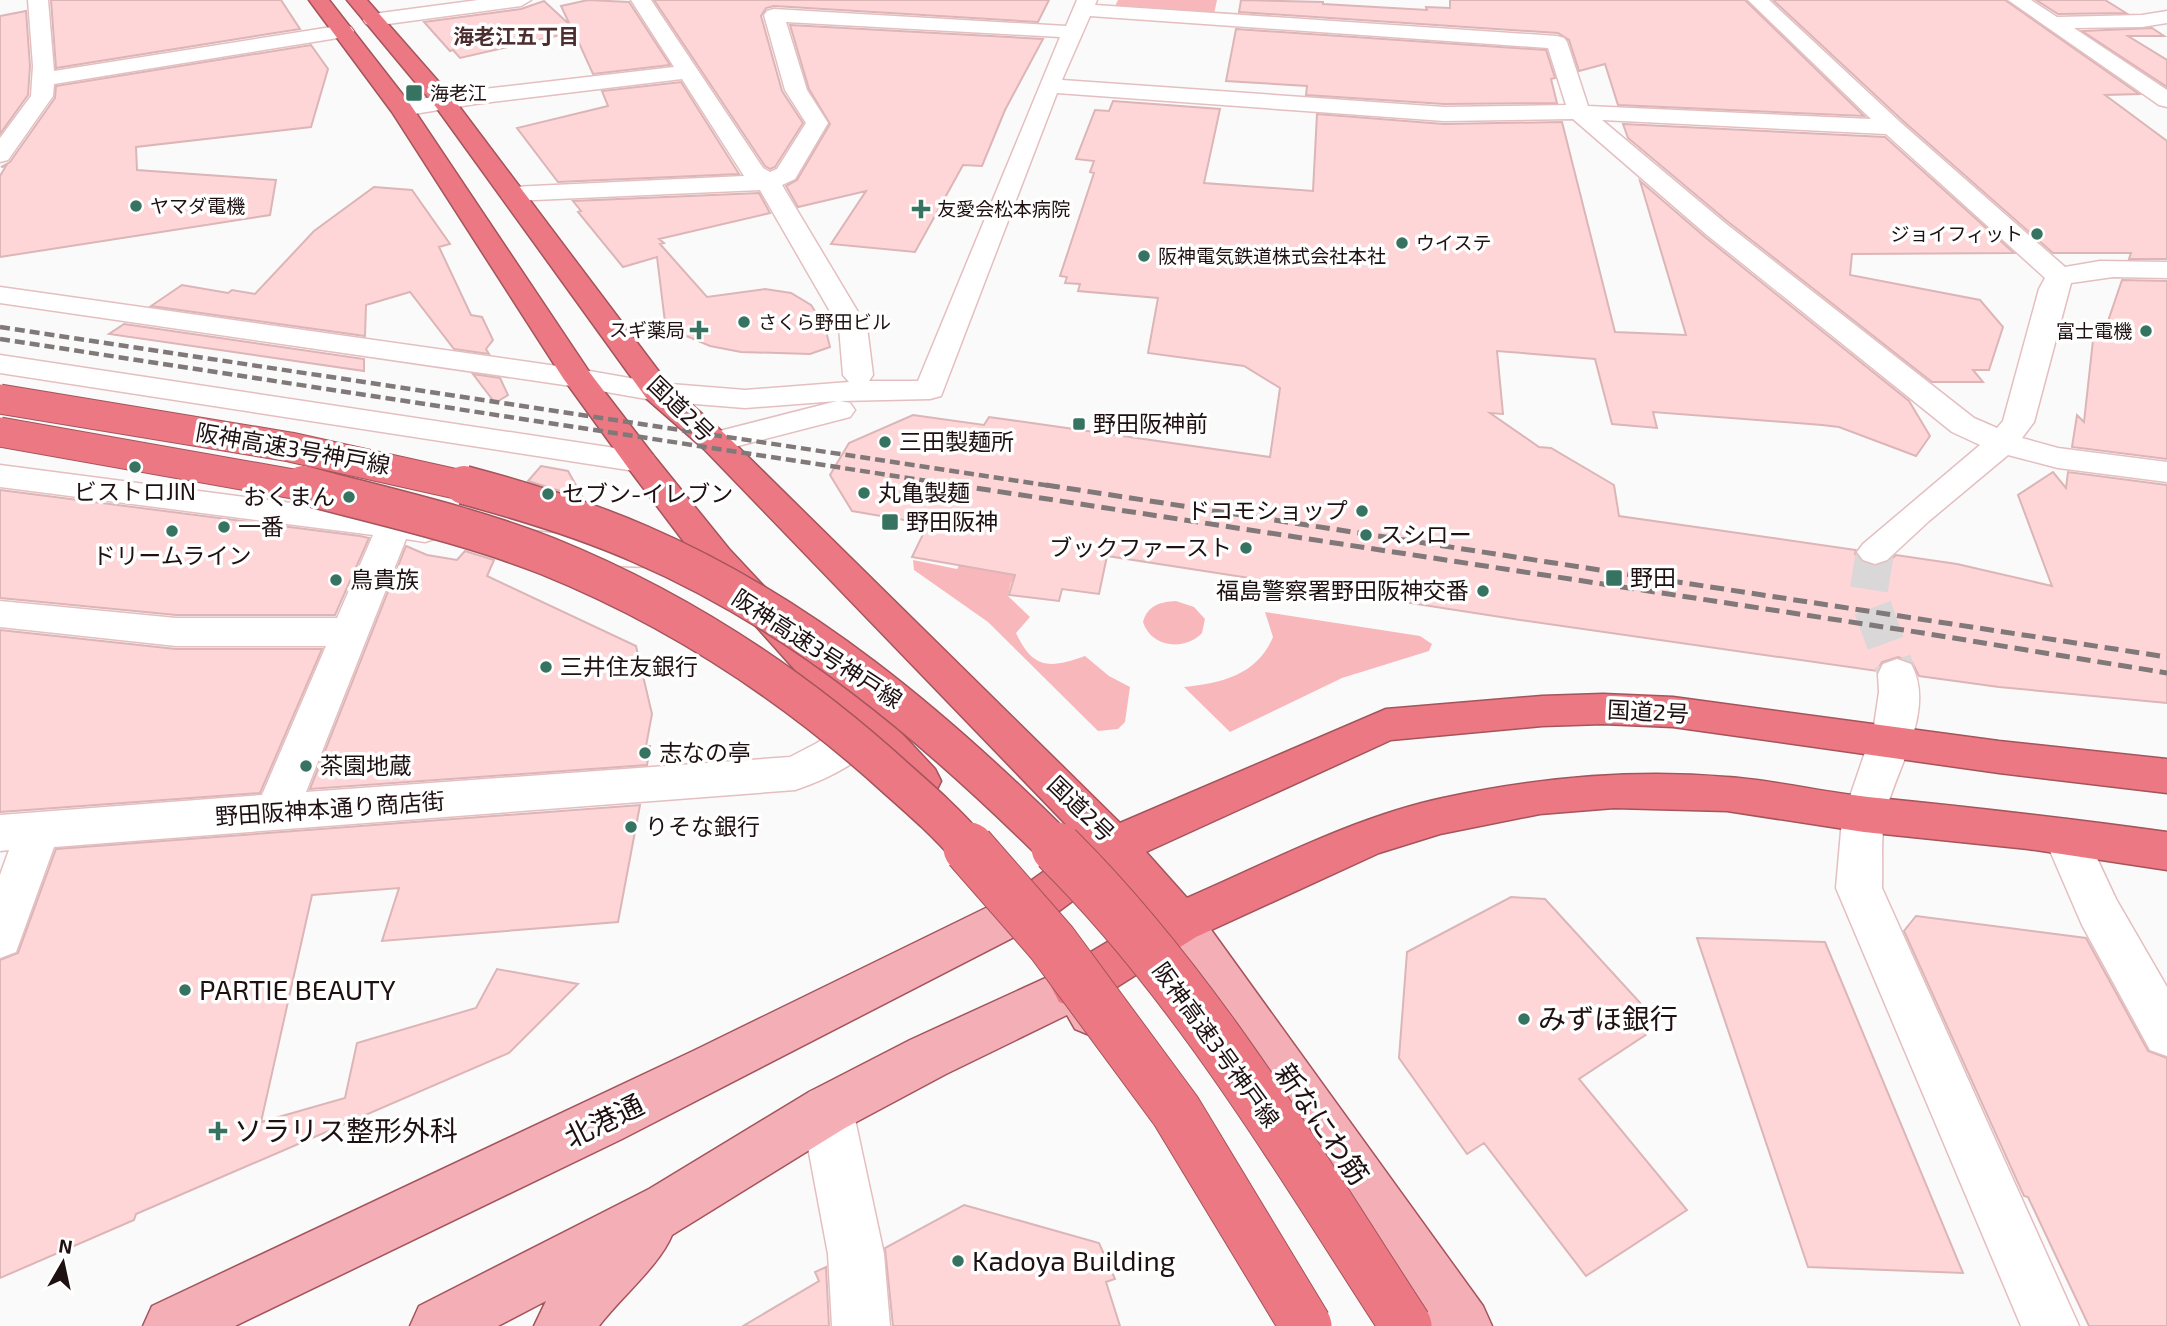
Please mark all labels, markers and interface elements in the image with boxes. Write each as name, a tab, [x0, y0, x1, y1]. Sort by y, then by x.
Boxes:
district label: 海老江五丁目	[453, 23, 579, 48]
place label: 海老江	[430, 81, 487, 104]
marker: 海老江	[404, 83, 424, 103]
place label: ヤマダ電機	[150, 194, 245, 217]
place label: 友愛会松本病院	[937, 197, 1070, 220]
marker: ヤマダ電機	[128, 198, 144, 214]
marker: 友愛会松本病院	[911, 199, 931, 219]
place label: ジョイフィット	[1890, 222, 2023, 245]
marker: ジョイフィット	[2029, 226, 2045, 242]
place label: ウイステ	[1416, 231, 1491, 254]
marker: ウイステ	[1394, 235, 1410, 251]
place label: 阪神電気鉄道株式会社本社	[1158, 244, 1386, 267]
marker: 阪神電気鉄道株式会社本社	[1136, 248, 1152, 264]
place label: さくら野田ビル	[758, 310, 891, 333]
marker: さくら野田ビル	[736, 314, 752, 330]
place label: スギ薬局	[609, 318, 685, 341]
place label: 富士電機	[2056, 319, 2132, 342]
marker: スギ薬局	[691, 322, 707, 338]
marker: 富士電機	[2138, 323, 2154, 339]
street label: 国道2号	[642, 370, 721, 447]
place label: 野田阪神前	[1093, 409, 1208, 437]
marker: 野田阪神前	[1071, 416, 1087, 432]
street label: 阪神高速3号神戸線	[194, 417, 393, 479]
place label: 三田製麺所	[899, 427, 1014, 455]
marker: 三田製麺所	[877, 434, 893, 450]
marker: ビストロJIN	[127, 459, 143, 475]
place label: ビストロJIN	[74, 477, 196, 505]
place label: 丸亀製麺	[878, 478, 970, 506]
place label: セブン-イレブン	[562, 479, 733, 507]
place label: おくまん	[243, 482, 335, 510]
marker: 丸亀製麺	[856, 485, 872, 501]
marker: セブン-イレブン	[540, 486, 556, 502]
marker: おくまん	[341, 489, 357, 505]
place label: ドコモショップ	[1187, 496, 1348, 524]
marker: ドコモショップ	[1354, 503, 1370, 519]
place label: 野田阪神	[906, 507, 998, 535]
place label: 一番	[238, 512, 284, 540]
marker: 野田阪神	[880, 512, 900, 532]
marker: 一番	[216, 519, 232, 535]
place label: スシロー	[1380, 520, 1472, 548]
marker: ドリームライン	[164, 523, 180, 539]
marker: スシロー	[1358, 527, 1374, 543]
place label: ブックファースト	[1049, 533, 1232, 561]
marker: ブックファースト	[1238, 540, 1254, 556]
place label: ドリームライン	[92, 541, 252, 569]
place label: 野田	[1630, 563, 1676, 591]
place label: 鳥貴族	[350, 565, 419, 593]
marker: 野田	[1604, 568, 1624, 588]
marker: 鳥貴族	[328, 572, 344, 588]
place label: 福島警察署野田阪神交番	[1216, 576, 1469, 604]
street label: 阪神高速3号神戸線	[727, 583, 908, 713]
marker: 福島警察署野田阪神交番	[1475, 583, 1491, 599]
place label: 三井住友銀行	[560, 652, 698, 680]
marker: 三井住友銀行	[538, 659, 554, 675]
street label: 国道2号	[1606, 695, 1690, 727]
place label: 志なの亭	[659, 738, 751, 766]
marker: 志なの亭	[637, 745, 653, 761]
place label: 茶園地蔵	[320, 751, 412, 779]
marker: 茶園地蔵	[298, 758, 314, 774]
street label: 国道2号	[1042, 770, 1121, 847]
street label: 野田阪神本通り商店街	[214, 786, 446, 830]
place label: りそな銀行	[645, 812, 760, 840]
marker: りそな銀行	[623, 819, 639, 835]
street label: 阪神高速3号神戸線	[1148, 957, 1286, 1132]
place label: PARTIE BEAUTY	[199, 972, 396, 1006]
marker: PARTIE BEAUTY	[177, 982, 193, 998]
place label: みずほ銀行	[1538, 1001, 1678, 1035]
marker: みずほ銀行	[1516, 1011, 1532, 1027]
street label: 新なにわ筋	[1269, 1056, 1377, 1191]
street label: 北港通	[558, 1086, 649, 1154]
place label: ソラリス整形外科	[234, 1113, 458, 1147]
marker: ソラリス整形外科	[208, 1121, 228, 1141]
north arrow	[28, 1228, 98, 1298]
text: N	[57, 1233, 74, 1258]
place label: Kadoya Building	[972, 1243, 1176, 1277]
marker: Kadoya Building	[950, 1253, 966, 1269]

